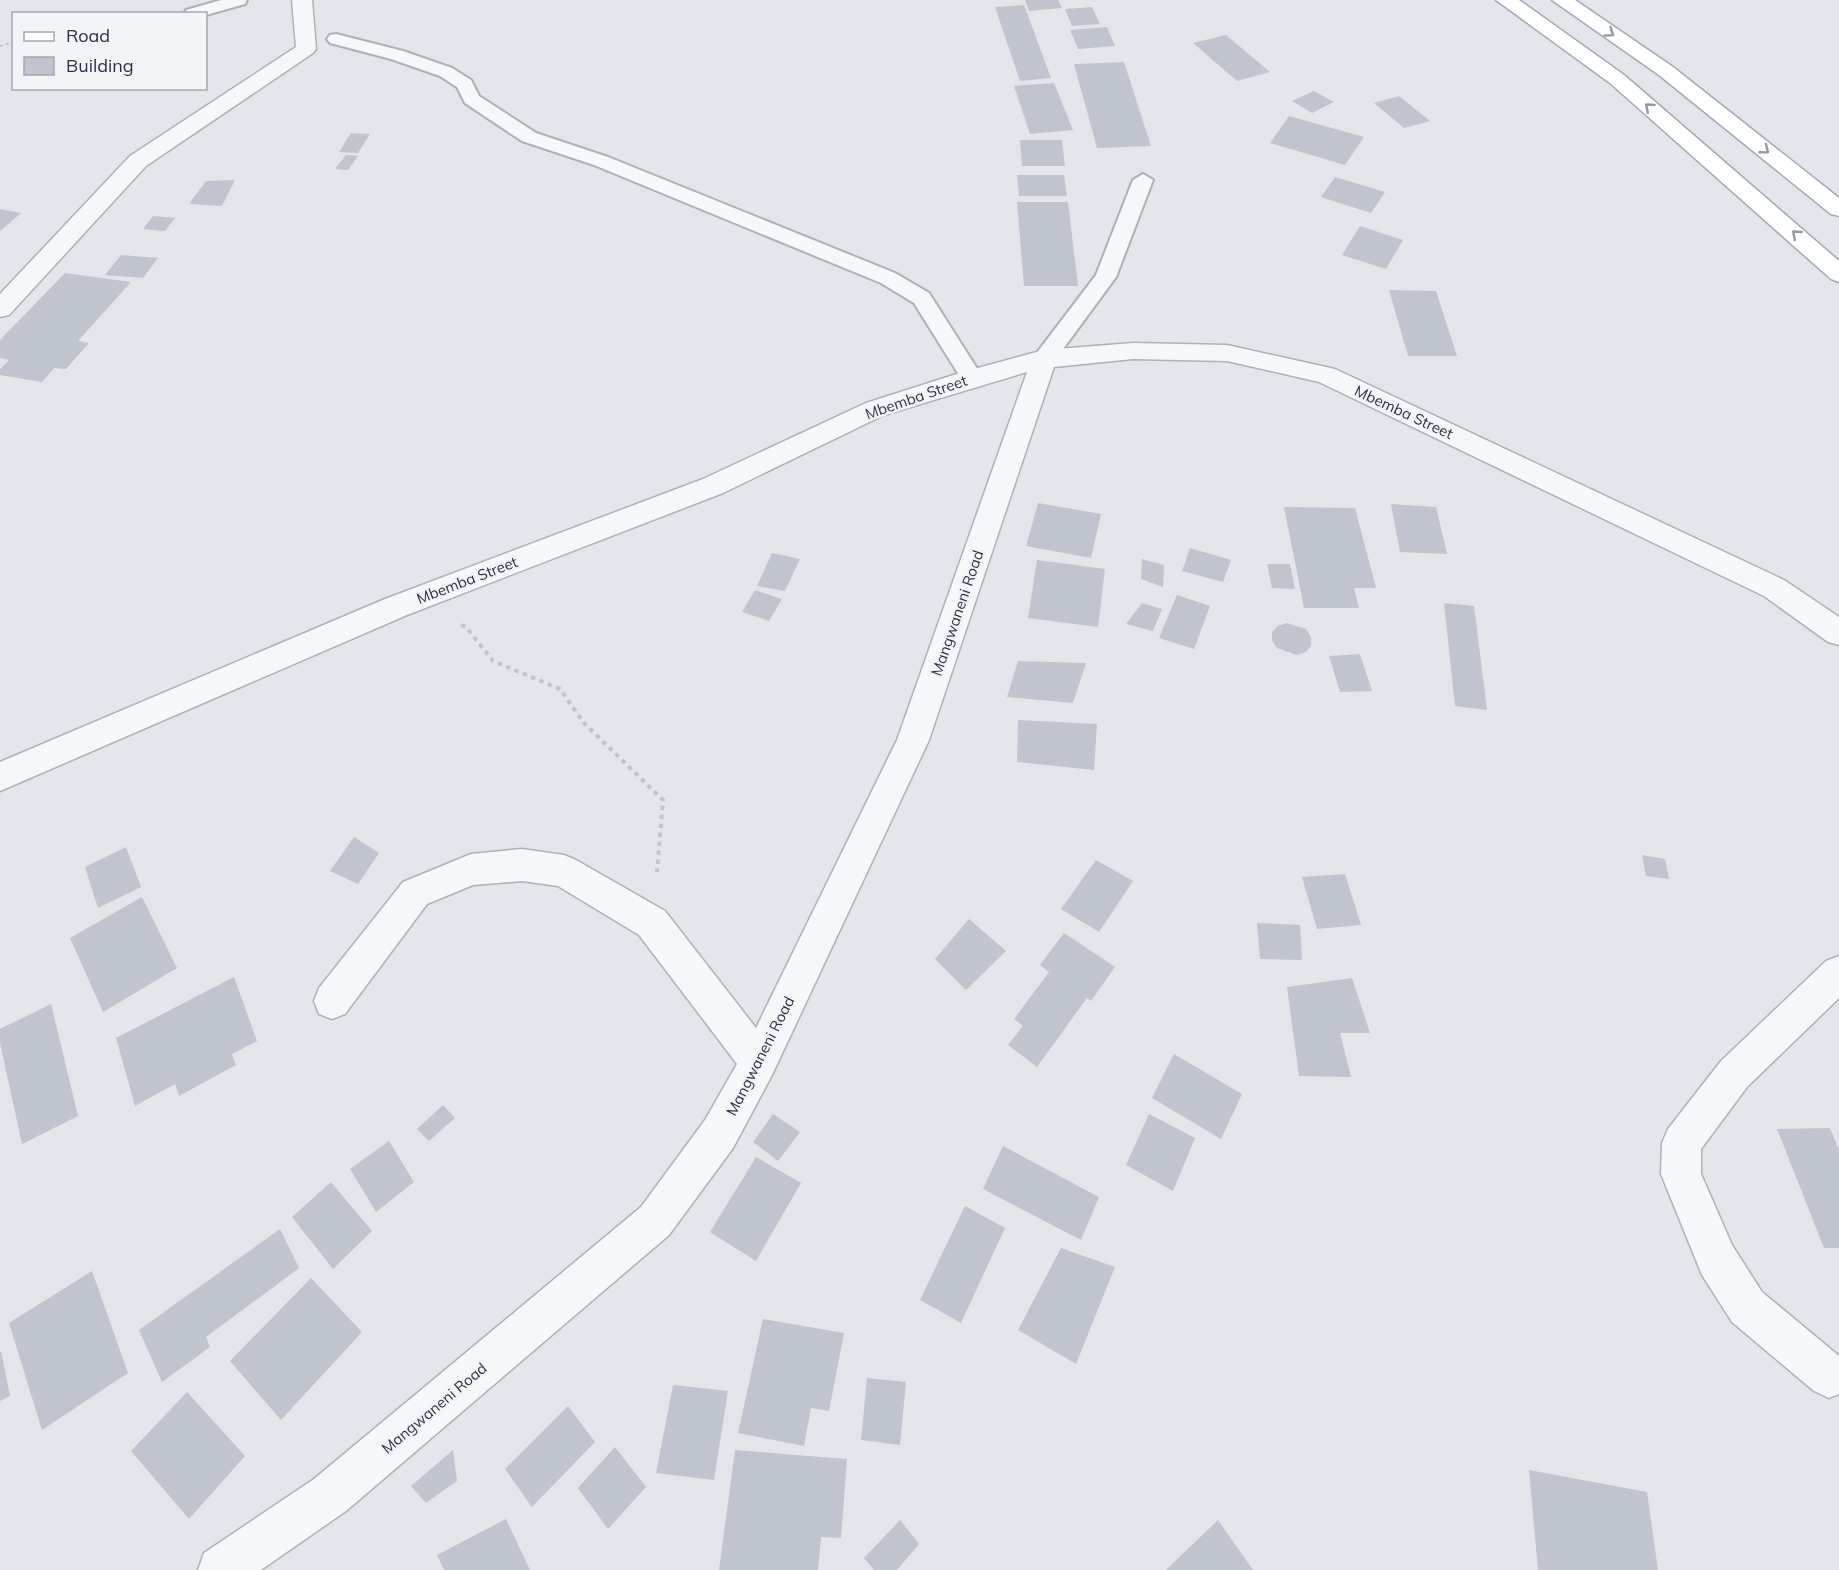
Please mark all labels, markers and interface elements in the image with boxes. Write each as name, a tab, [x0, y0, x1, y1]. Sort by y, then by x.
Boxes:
legend	[12, 12, 207, 90]
text: Road	[66, 24, 110, 47]
one-way arrow	[1603, 26, 1614, 37]
text: Building	[66, 54, 134, 77]
one-way arrow	[1645, 103, 1656, 114]
one-way arrow	[1759, 143, 1770, 154]
one-way arrow	[1792, 230, 1803, 241]
street label: Mbemba Street	[863, 371, 969, 423]
street label: Mbemba Street	[1352, 381, 1456, 443]
street label: Mangwaneni Road	[927, 548, 987, 678]
street label: Mbemba Street	[414, 552, 520, 608]
street label: Mangwaneni Road	[722, 993, 798, 1119]
street label: Mangwaneni Road	[377, 1358, 491, 1458]

